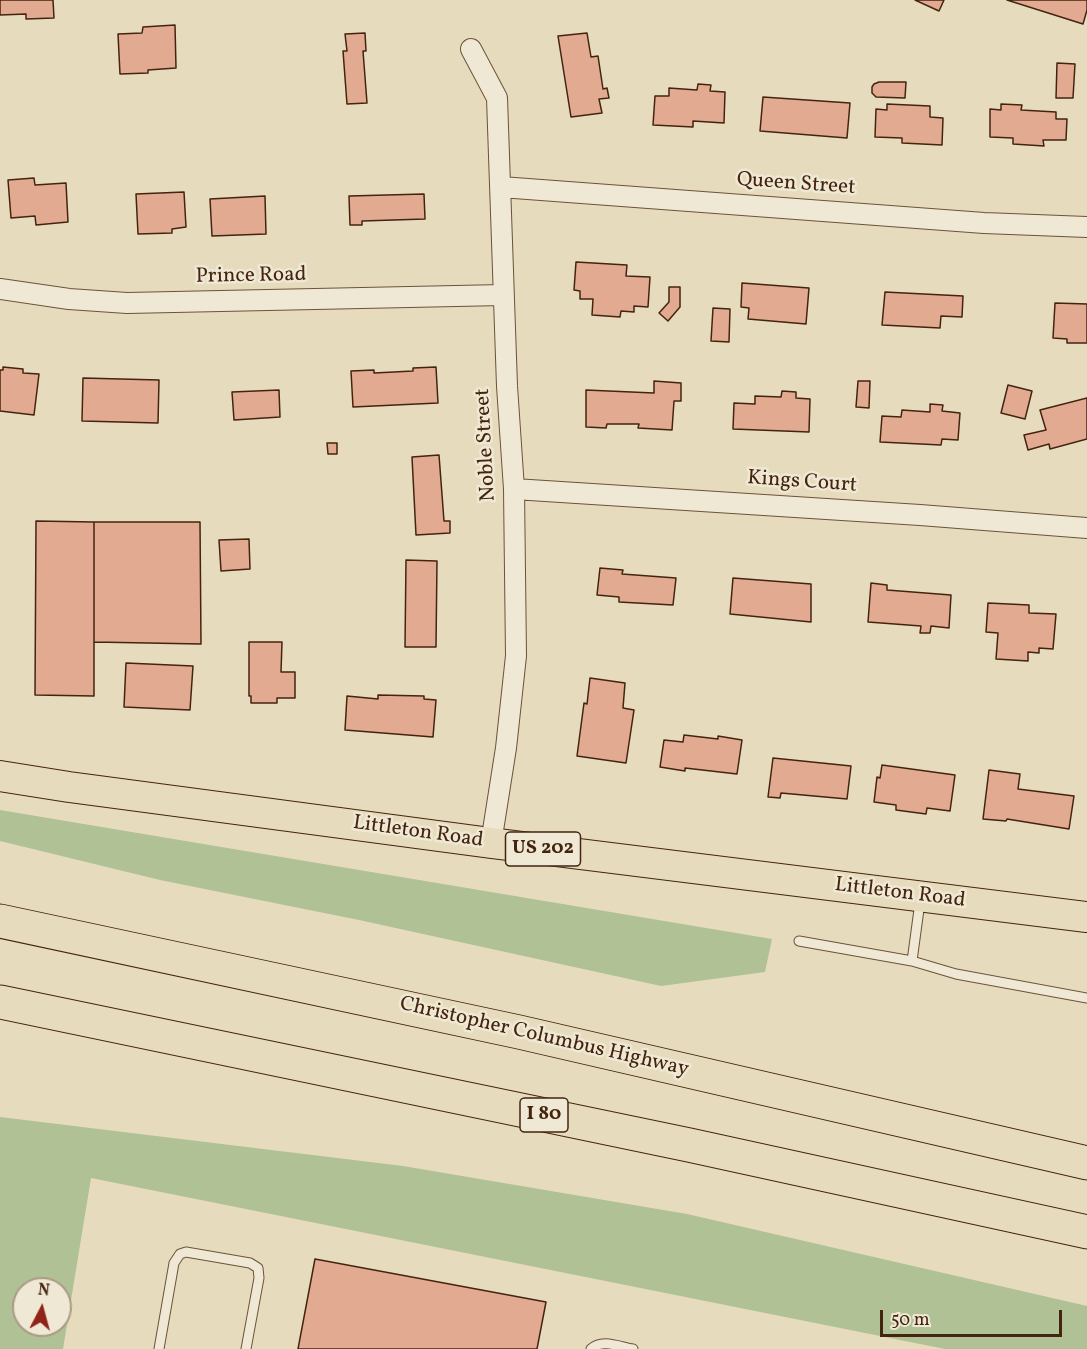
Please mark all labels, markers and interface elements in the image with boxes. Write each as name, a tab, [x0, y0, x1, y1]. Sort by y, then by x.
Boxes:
street label: Queen Street	[736, 168, 856, 202]
street label: Prince Road	[195, 263, 307, 291]
street label: Noble Street	[471, 388, 503, 502]
street label: Kings Court	[746, 467, 858, 499]
street label: Littleton Road	[351, 811, 485, 855]
road number: US 202	[506, 832, 580, 866]
street label: Littleton Road	[833, 873, 967, 915]
street label: Christopher Columbus Highway	[397, 992, 691, 1084]
road number: I 80	[520, 1098, 568, 1132]
north arrow	[12, 1277, 72, 1337]
text: N	[37, 1280, 51, 1303]
scale bar	[883, 1298, 1064, 1336]
text: 50 m	[891, 1308, 930, 1333]

